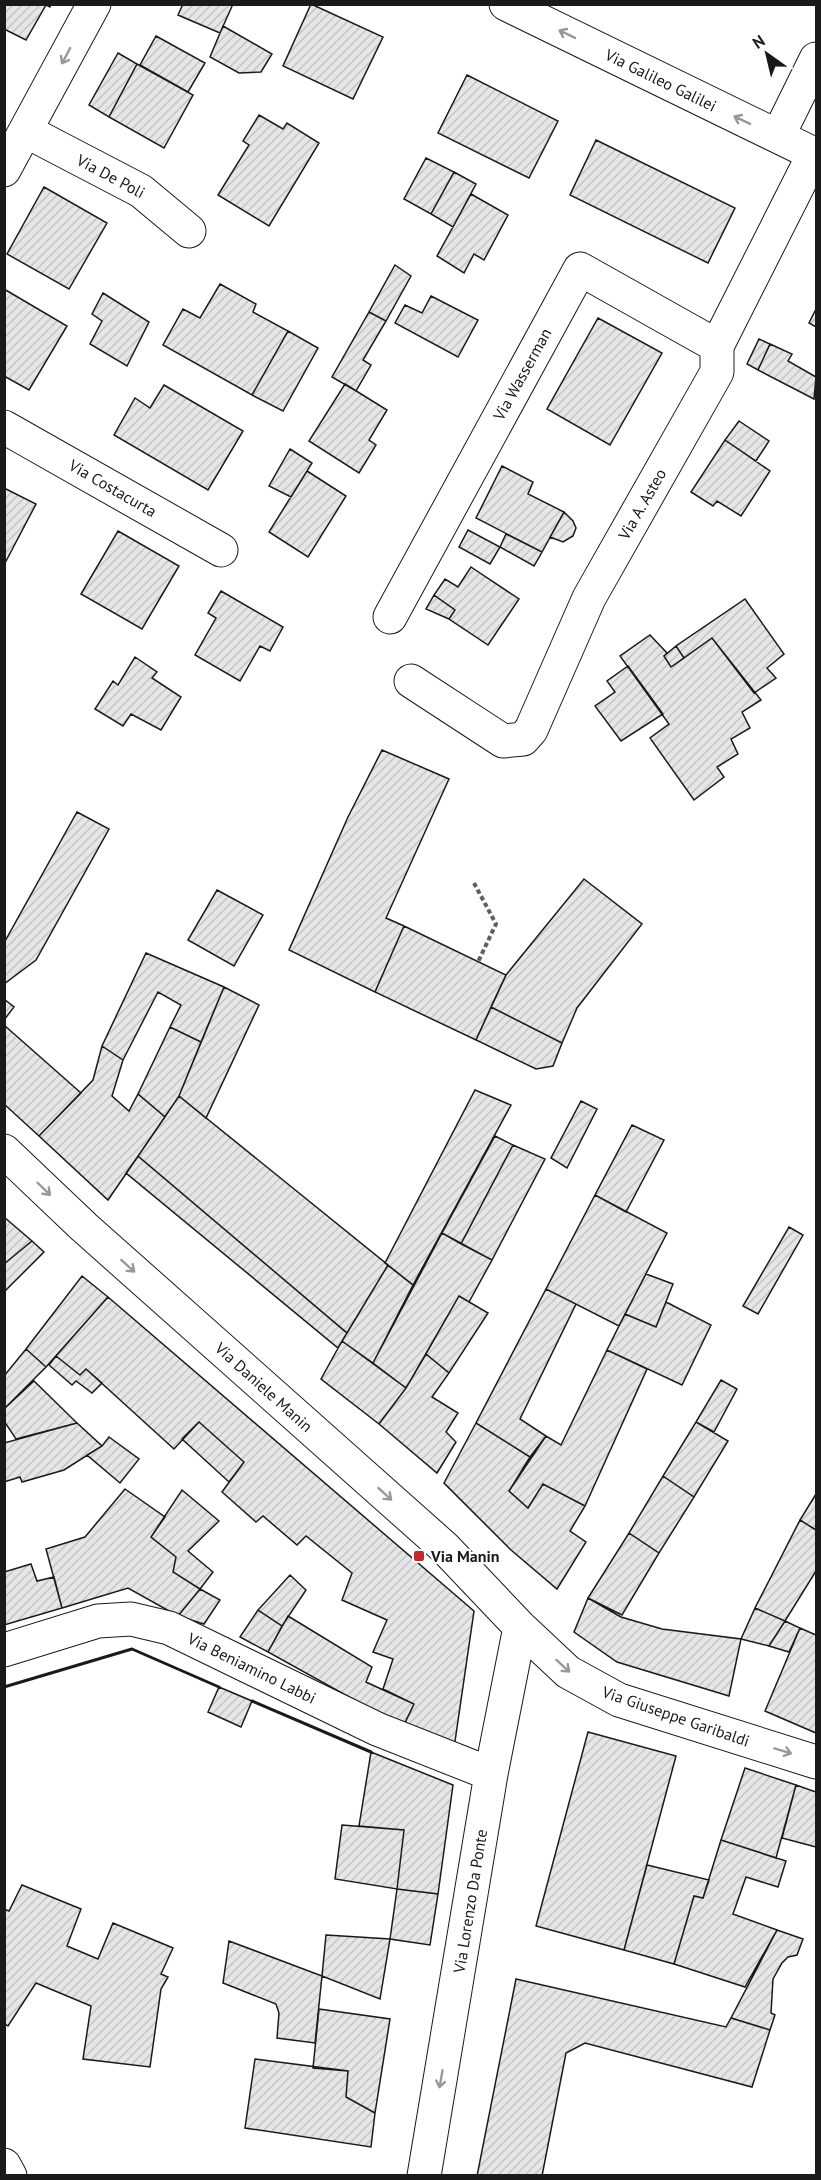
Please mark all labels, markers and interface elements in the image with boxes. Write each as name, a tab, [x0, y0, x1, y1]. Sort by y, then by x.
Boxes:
north arrow	[737, 24, 797, 84]
one-way arrow	[558, 28, 576, 40]
text: N	[749, 30, 769, 53]
street label: Via Galileo Galilei	[601, 44, 720, 116]
one-way arrow	[60, 47, 72, 64]
one-way arrow	[734, 113, 752, 125]
street label: Via De Poli	[73, 149, 149, 202]
street label: Via Wasserman	[488, 324, 556, 425]
street label: Via Costacurta	[65, 454, 160, 521]
street label: Via A. Asteo	[613, 465, 670, 544]
one-way arrow	[37, 1182, 52, 1196]
one-way arrow	[120, 1259, 135, 1273]
street label: Via Daniele Manin	[210, 1337, 317, 1436]
one-way arrow	[377, 1487, 392, 1501]
place label: Via Manin	[430, 1546, 499, 1566]
marker: Via Manin	[412, 1549, 426, 1563]
street label: Via Beniamino Labbi	[184, 1628, 319, 1708]
one-way arrow	[555, 1659, 570, 1673]
street label: Via Giuseppe Garibaldi	[599, 1681, 752, 1751]
one-way arrow	[773, 1746, 792, 1757]
street label: Via Lorenzo Da Ponte	[449, 1828, 491, 1975]
one-way arrow	[435, 2068, 446, 2088]

